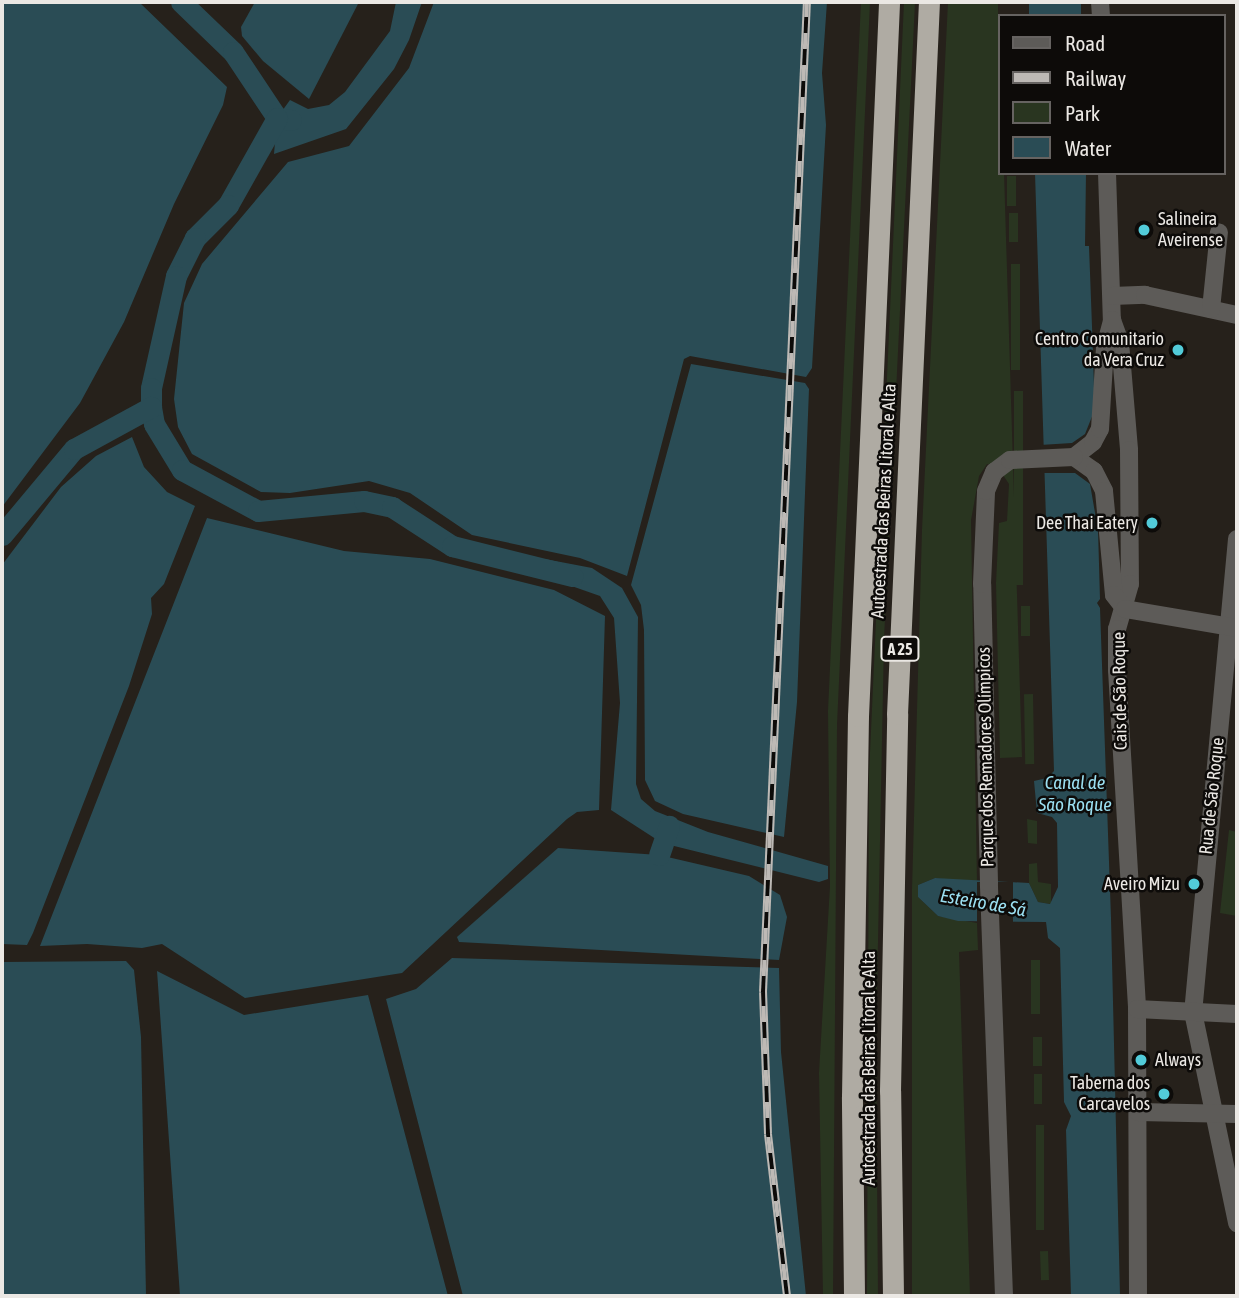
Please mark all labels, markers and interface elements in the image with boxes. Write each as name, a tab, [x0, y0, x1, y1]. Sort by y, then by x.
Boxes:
legend	[998, 14, 1225, 175]
text: Road	[1065, 31, 1105, 55]
text: Railway	[1065, 66, 1126, 90]
text: Park	[1065, 101, 1100, 125]
text: Water	[1065, 136, 1111, 160]
place label: Salineira Aveirense	[1158, 209, 1223, 252]
marker: Salineira Aveirense	[1136, 222, 1152, 238]
place label: Centro Comunitario da Vera Cruz	[1035, 329, 1164, 372]
marker: Centro Comunitario da Vera Cruz	[1170, 342, 1186, 358]
street label: Autoestrada das Beiras Litoral e Alta	[867, 383, 901, 619]
place label: Dee Thai Eatery	[1036, 512, 1138, 534]
marker: Dee Thai Eatery	[1144, 515, 1160, 531]
street label: Cais de São Roque	[1108, 632, 1132, 750]
road number: A 25	[879, 636, 921, 662]
street label: Parque dos Remadores Olímpicos	[973, 647, 999, 867]
street label: Rua de São Roque	[1195, 736, 1229, 856]
water label: Canal de São Roque	[1038, 772, 1112, 816]
place label: Aveiro Mizu	[1104, 873, 1180, 895]
marker: Aveiro Mizu	[1186, 876, 1202, 892]
water label: Esteiro de Sá	[938, 884, 1028, 922]
street label: Autoestrada das Beiras Litoral e Alta	[858, 951, 880, 1185]
place label: Always	[1155, 1049, 1201, 1071]
marker: Always	[1133, 1052, 1149, 1068]
place label: Taberna dos Carcavelos	[1070, 1073, 1150, 1116]
marker: Taberna dos Carcavelos	[1156, 1086, 1172, 1102]

